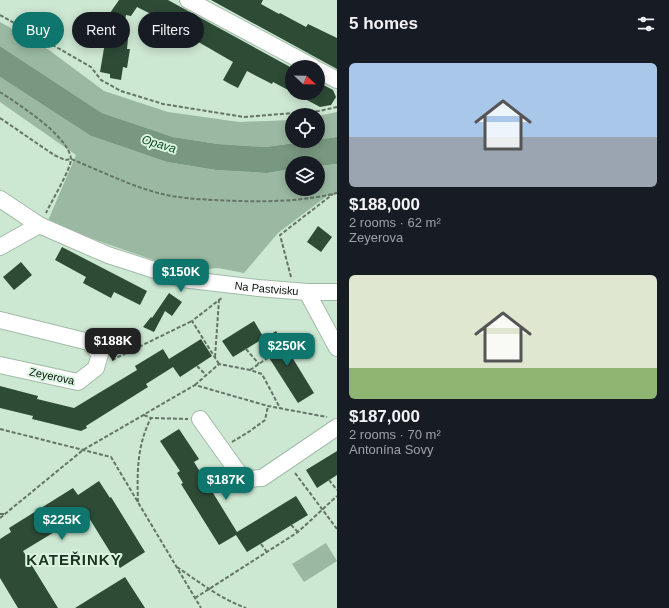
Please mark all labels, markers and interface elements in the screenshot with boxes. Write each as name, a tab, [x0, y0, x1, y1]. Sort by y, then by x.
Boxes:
chip: Buy	[12, 12, 64, 48]
chip: Rent	[72, 12, 130, 48]
chip: Filters	[138, 12, 204, 48]
icon: filters	[635, 13, 657, 35]
text: 5 homes	[349, 14, 418, 33]
north arrow	[285, 60, 325, 100]
map controls	[285, 60, 325, 196]
icon: home	[467, 89, 539, 161]
button: locate	[285, 108, 325, 148]
water label: Opava	[140, 132, 178, 156]
button: layers	[285, 156, 325, 196]
text: $188,000	[349, 195, 420, 214]
text: 2 rooms · 62 m²	[349, 215, 441, 230]
text: Zeyerova	[349, 230, 403, 245]
pin: $150K	[153, 259, 209, 293]
text: $150K	[162, 264, 200, 279]
street label: Na Pastvisku	[234, 279, 299, 297]
icon: home	[467, 301, 539, 373]
pin: $188K	[85, 328, 141, 362]
text: $188K	[94, 333, 132, 348]
pin: $250K	[259, 333, 315, 367]
text: $250K	[268, 338, 306, 353]
street label: Zeyerova	[28, 365, 77, 387]
text: $187,000	[349, 407, 420, 426]
text: 2 rooms · 70 m²	[349, 427, 441, 442]
text: Antonína Sovy	[349, 442, 434, 457]
pin: $187K	[198, 467, 254, 501]
text: $187K	[207, 472, 245, 487]
pin: $225K	[34, 507, 90, 541]
text: $225K	[43, 512, 81, 527]
district label: KATEŘINKY	[26, 551, 122, 568]

